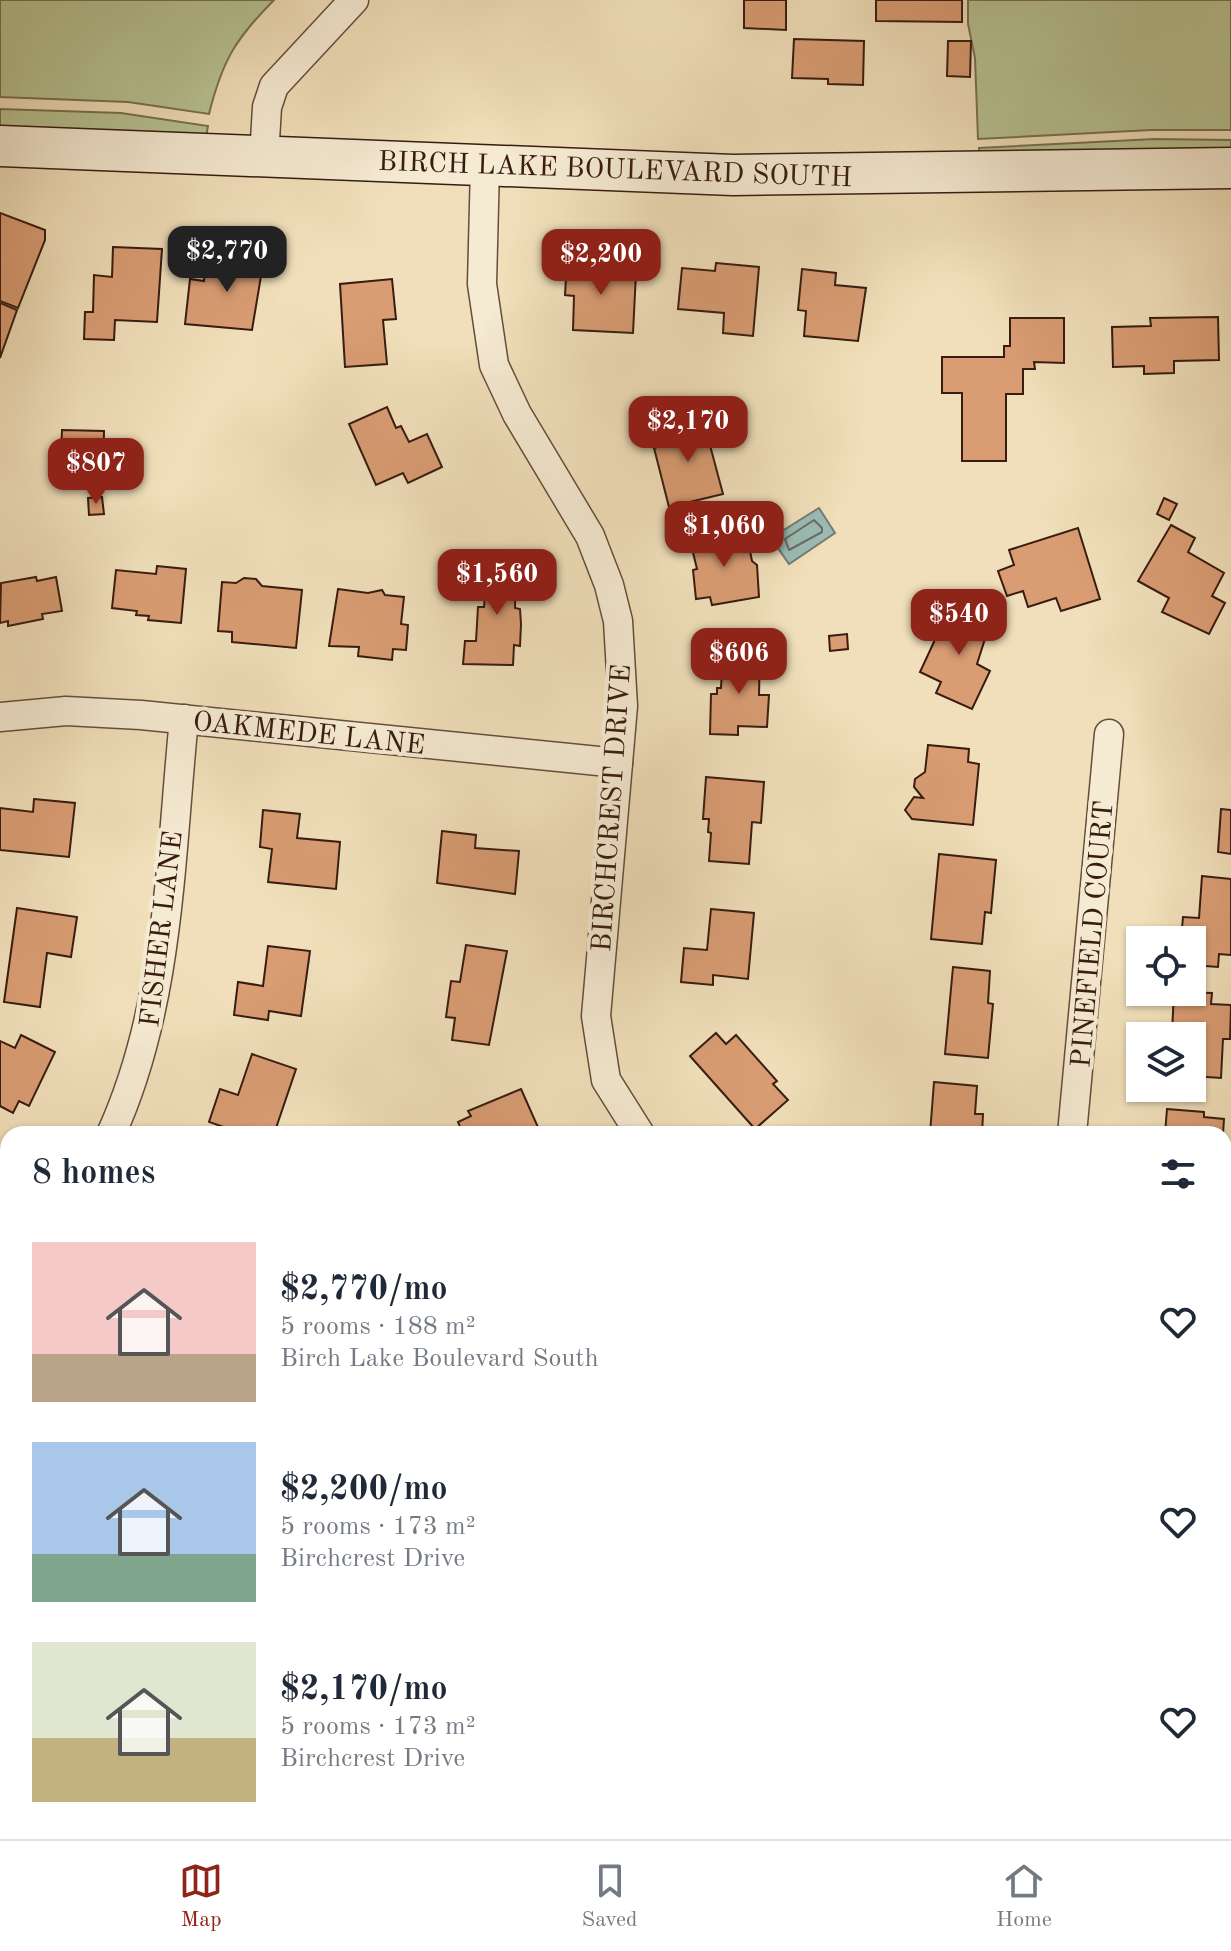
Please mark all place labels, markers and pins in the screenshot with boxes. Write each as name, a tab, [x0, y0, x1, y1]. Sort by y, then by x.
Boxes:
pin: $2,770	[162, 226, 292, 294]
pin: $2,200	[536, 229, 666, 297]
pin: $2,170	[623, 396, 753, 464]
pin: $807	[49, 438, 143, 506]
pin: $1,060	[659, 501, 789, 569]
pin: $1,560	[432, 549, 562, 617]
pin: $540	[912, 589, 1006, 657]
pin: $606	[692, 628, 786, 696]

